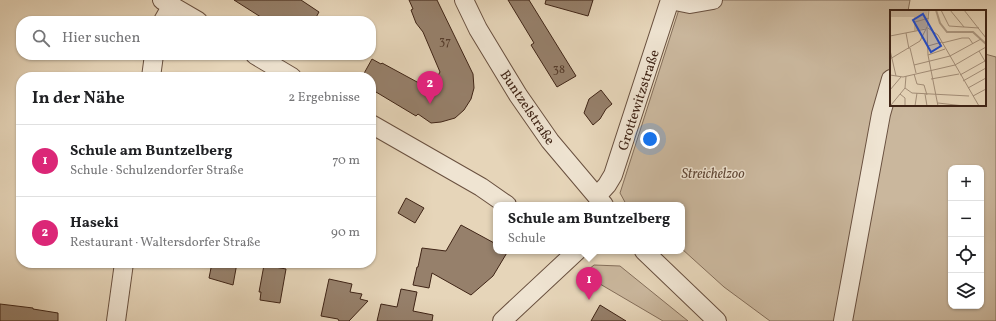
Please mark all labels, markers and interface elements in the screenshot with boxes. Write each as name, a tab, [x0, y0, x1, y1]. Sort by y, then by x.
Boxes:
inset map	[890, 10, 986, 106]
search box	[16, 16, 376, 60]
icon: search	[30, 27, 52, 49]
text: Hier suchen	[62, 28, 140, 49]
house number: 37	[439, 34, 451, 50]
street label: Grottewitzstraße	[614, 47, 665, 153]
house number: 38	[553, 62, 565, 78]
street label: Buntzelstraße	[495, 67, 559, 149]
pin: 2	[417, 71, 443, 104]
text: In der Nähe	[32, 87, 125, 110]
text: 2 Ergebnisse	[288, 89, 360, 107]
your location	[640, 129, 660, 149]
text: Schule am Buntzelberg	[70, 141, 232, 162]
text: 1	[42, 152, 48, 170]
text: 70 m	[332, 152, 360, 170]
text: Schule · Schulzendorfer Straße	[70, 162, 244, 180]
park label: Streichelzoo	[681, 165, 745, 184]
map controls	[948, 165, 984, 309]
button: +	[948, 165, 984, 201]
button: −	[948, 201, 984, 237]
popup	[493, 202, 685, 254]
text: Schule am Buntzelberg	[508, 209, 670, 230]
text: Haseki	[70, 213, 119, 234]
text: 2	[42, 224, 48, 242]
text: 90 m	[331, 224, 360, 242]
text: Schule	[508, 230, 546, 248]
text: Restaurant · Waltersdorfer Straße	[70, 234, 260, 252]
button: locate	[948, 237, 984, 273]
pin: 1	[576, 267, 602, 300]
button: layers	[948, 273, 984, 309]

